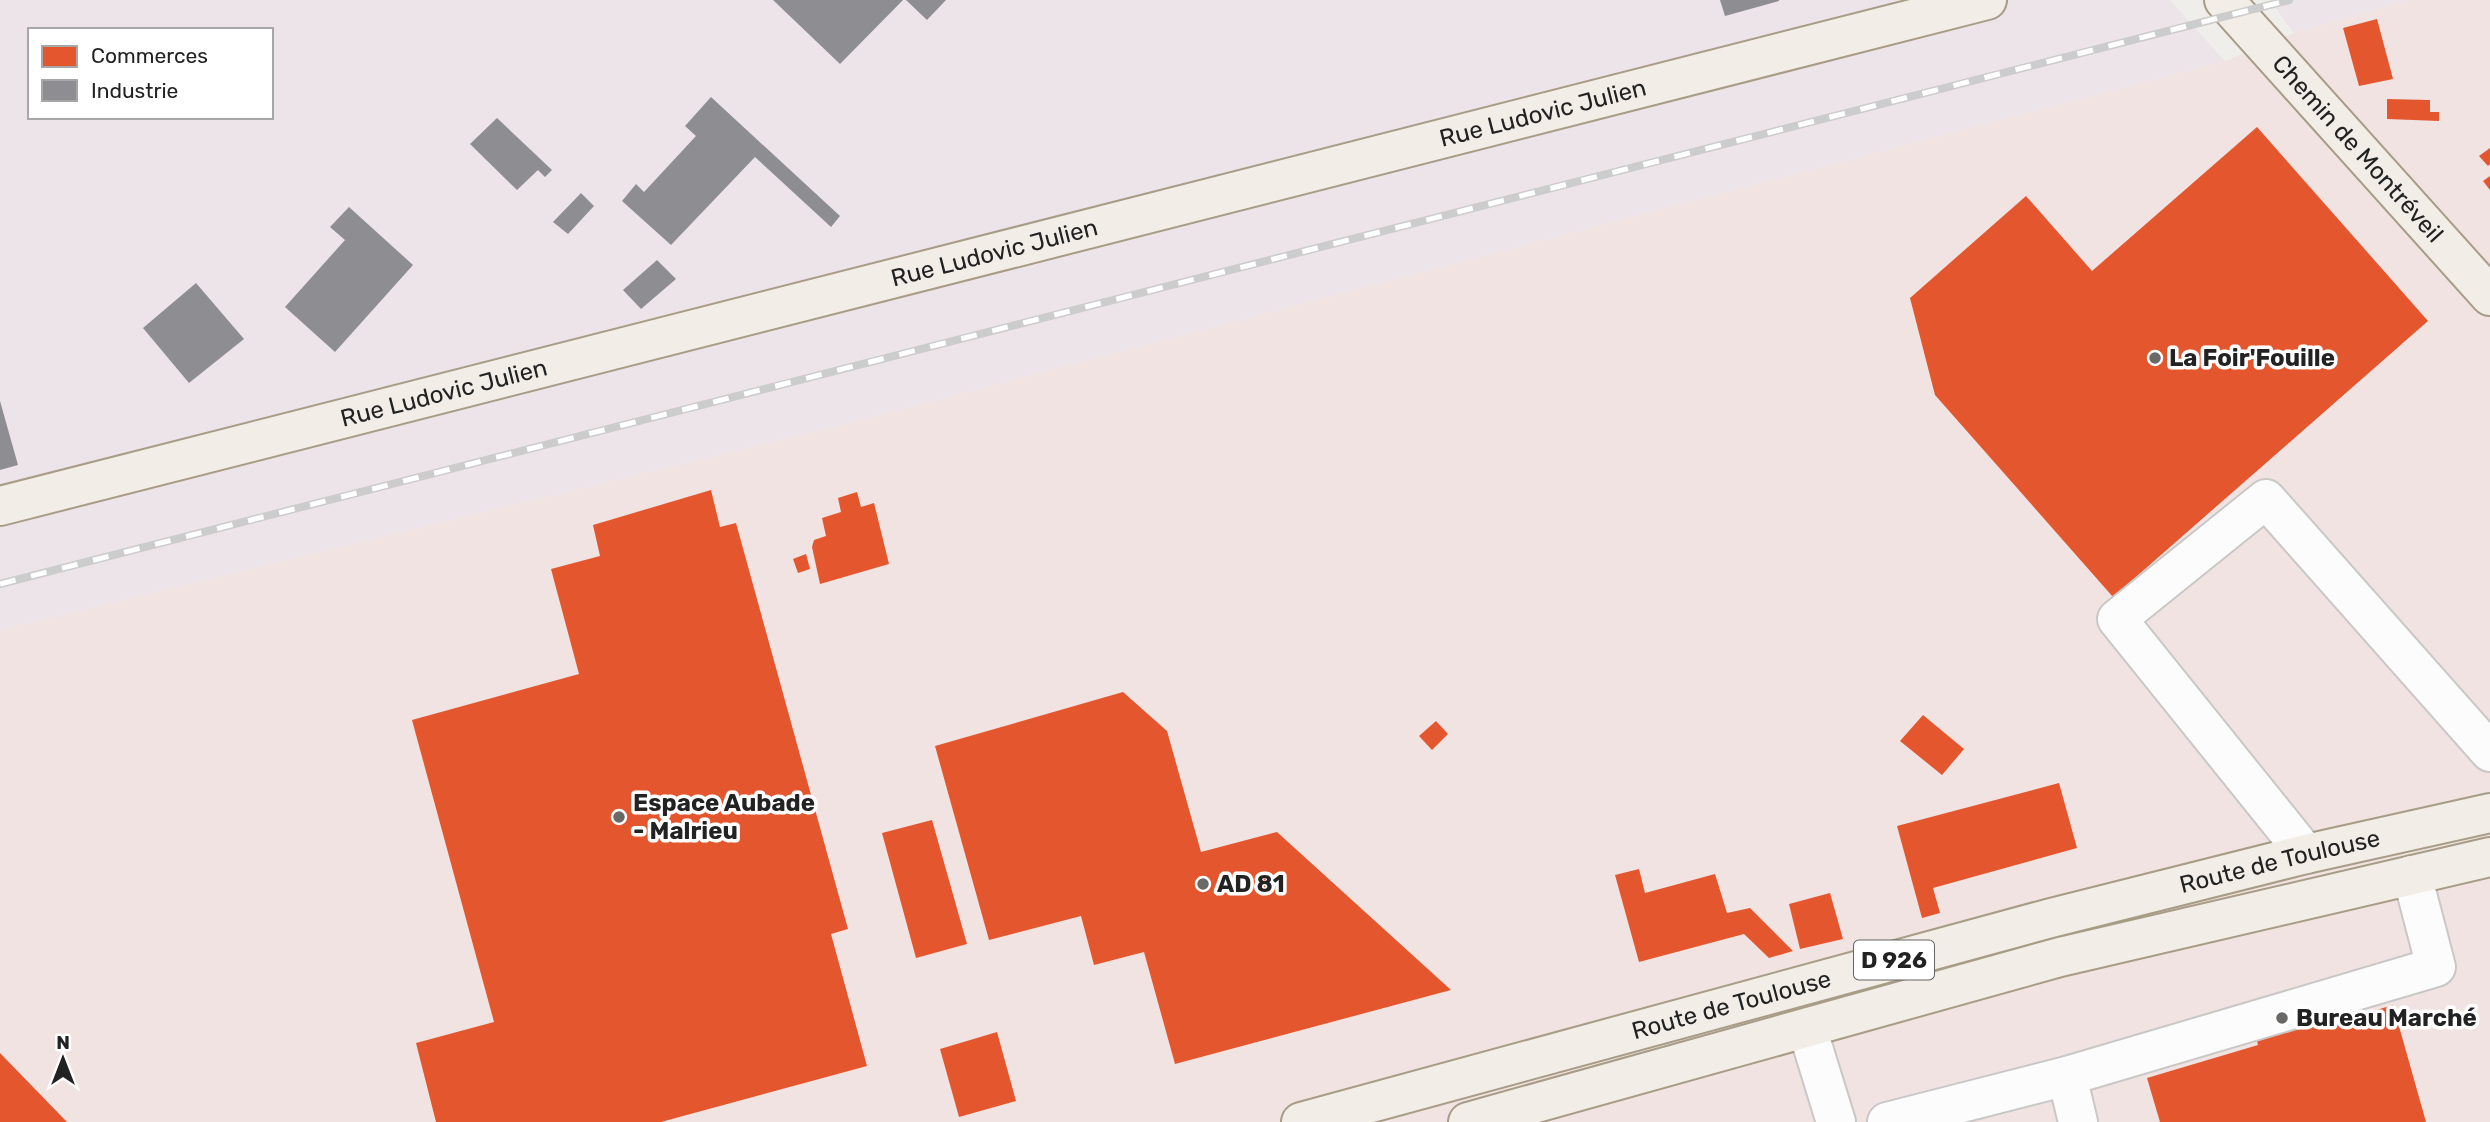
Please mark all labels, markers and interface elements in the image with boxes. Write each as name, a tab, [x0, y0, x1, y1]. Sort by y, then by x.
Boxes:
legend	[28, 28, 273, 119]
text: Commerces	[91, 43, 208, 68]
street label: Chemin de Montréveil	[2266, 49, 2449, 248]
street label: Rue Ludovic Julien	[1436, 73, 1649, 153]
text: Industrie	[91, 78, 178, 103]
street label: Rue Ludovic Julien	[888, 213, 1101, 293]
place label: La Foir'Fouille	[2169, 344, 2335, 372]
marker: La Foir'Fouille	[2147, 350, 2163, 366]
street label: Rue Ludovic Julien	[338, 353, 550, 433]
place label: Espace Aubade - Malrieu	[633, 789, 815, 845]
marker: Espace Aubade - Malrieu	[611, 809, 627, 825]
street label: Route de Toulouse	[2177, 824, 2383, 899]
place label: AD 81	[1217, 870, 1285, 898]
marker: AD 81	[1195, 876, 1211, 892]
road number: D 926	[1854, 940, 1934, 979]
street label: Route de Toulouse	[1629, 965, 1834, 1045]
place label: Bureau Marché	[2296, 1004, 2477, 1032]
marker: Bureau Marché	[2274, 1010, 2290, 1026]
north arrow	[28, 1024, 98, 1094]
text: N	[56, 1031, 70, 1054]

